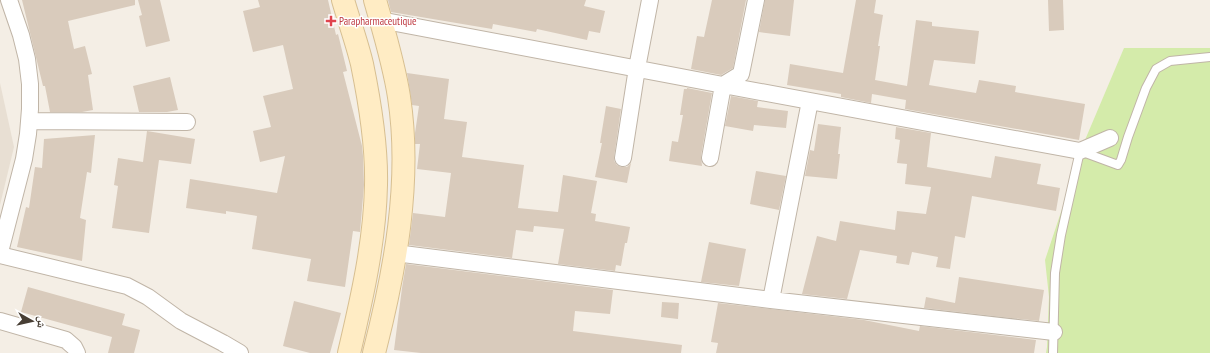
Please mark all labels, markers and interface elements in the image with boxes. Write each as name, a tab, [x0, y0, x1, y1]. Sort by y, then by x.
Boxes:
place label: Parapharmaceutique	[339, 14, 417, 28]
marker: Parapharmaceutique	[326, 16, 336, 26]
north arrow	[12, 301, 52, 341]
text: ش	[33, 315, 50, 329]

